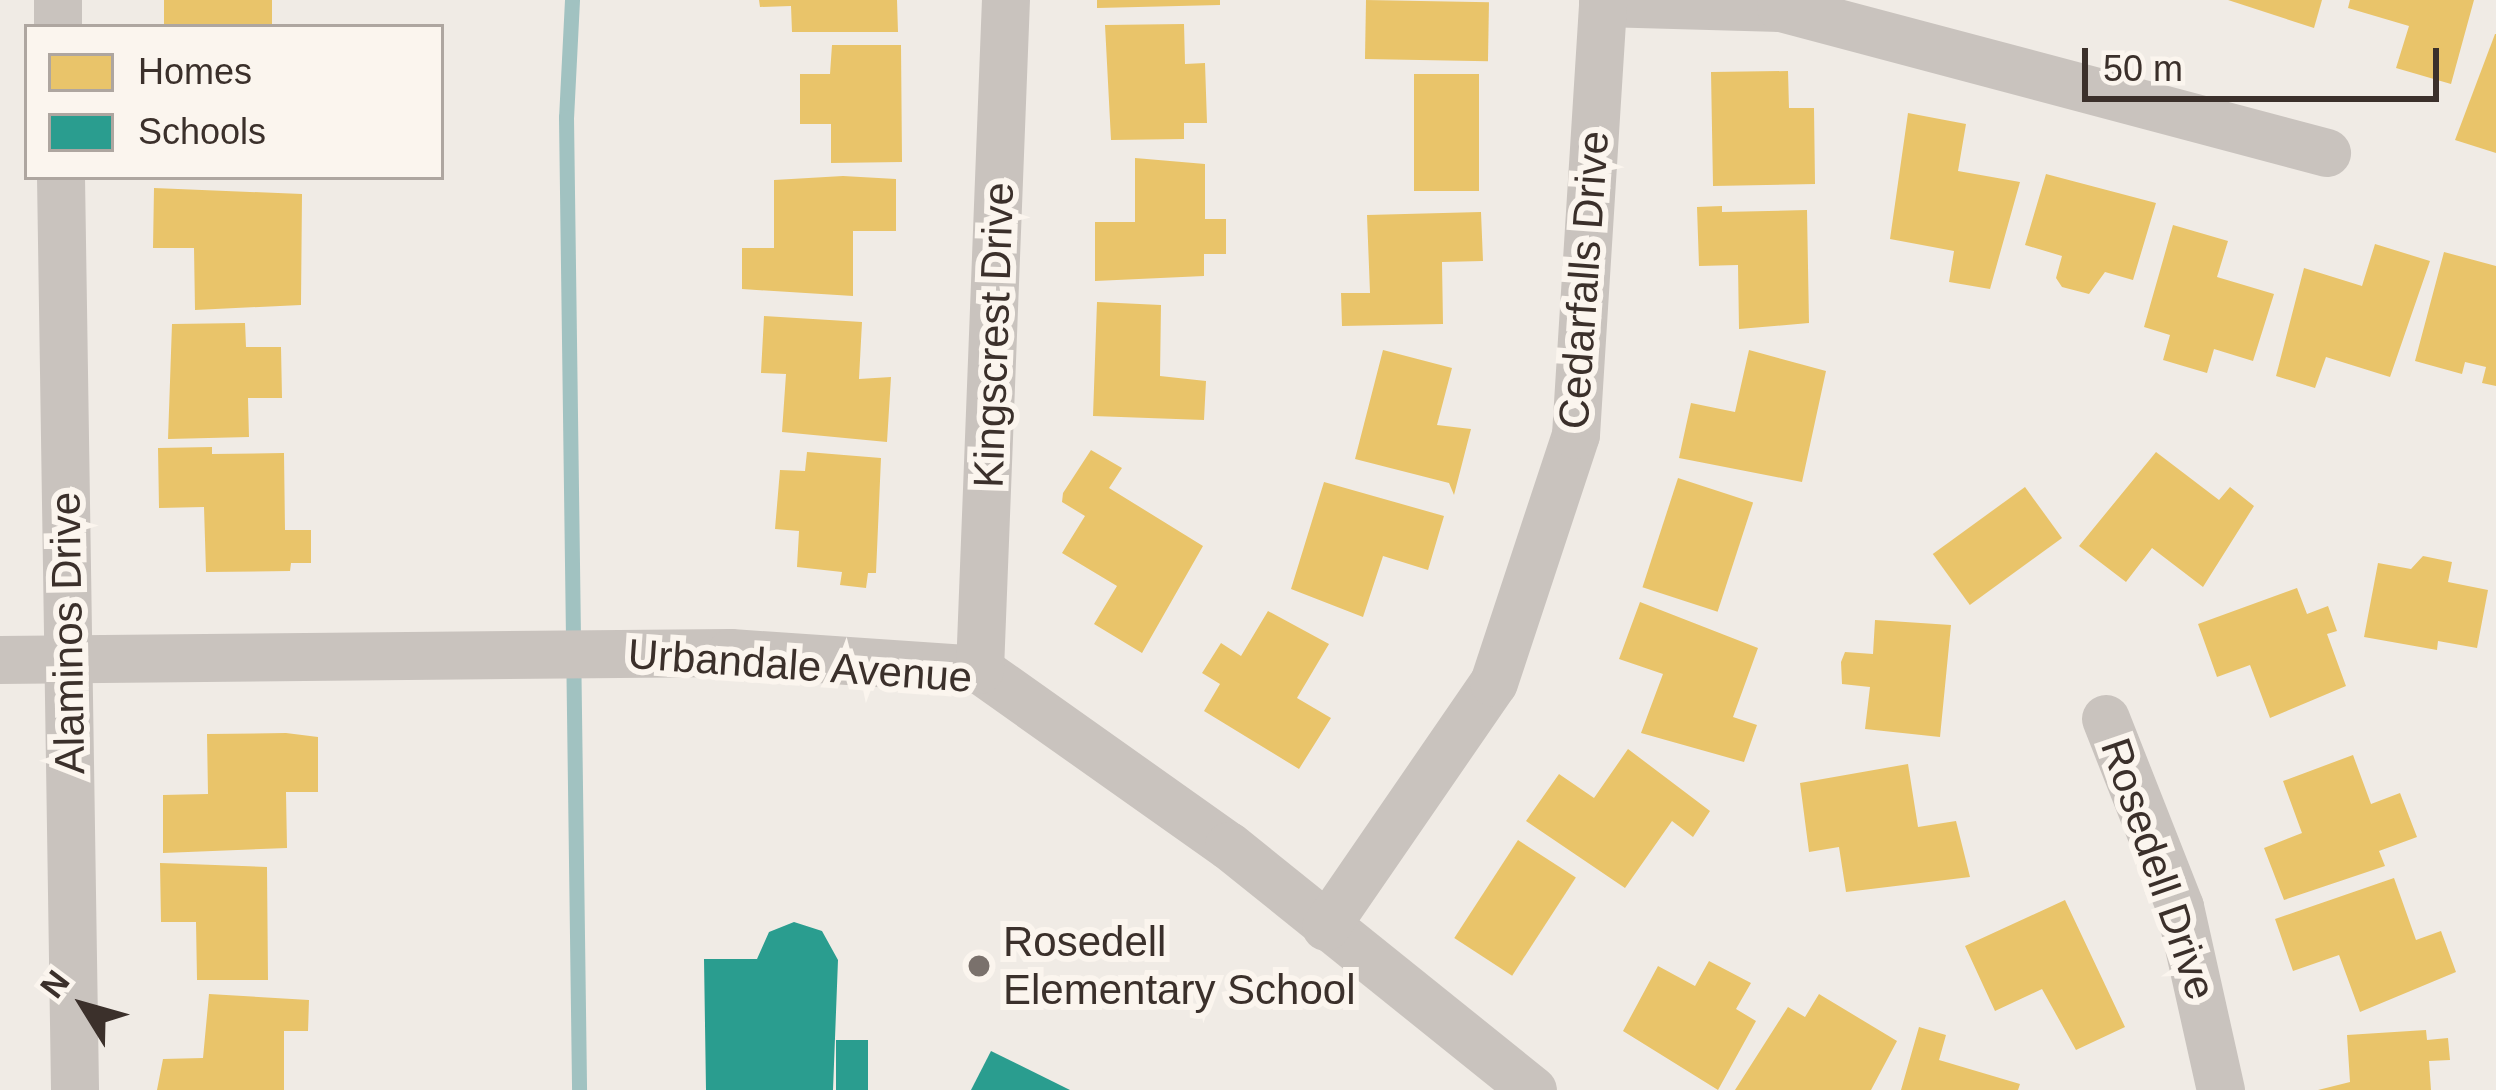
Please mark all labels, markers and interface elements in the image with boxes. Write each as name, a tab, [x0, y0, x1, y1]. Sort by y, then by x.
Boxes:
legend	[24, 24, 444, 180]
scale bar	[2088, 24, 2445, 98]
text: 50 m	[2103, 48, 2183, 89]
text: Homes	[138, 51, 252, 92]
text: Schools	[138, 111, 266, 152]
street label: Cedarfalls Drive	[1548, 129, 1620, 431]
street label: Kingscrest Drive	[963, 181, 1025, 489]
street label: Alaminos Drive	[40, 491, 96, 775]
street label: Urbandale Avenue	[625, 629, 975, 703]
street label: Rosedell Drive	[2090, 732, 2226, 1006]
place label: Rosedell Elementary School	[1003, 917, 1356, 1016]
north arrow	[24, 946, 144, 1066]
marker: Rosedell Elementary School	[966, 953, 992, 979]
text: N	[33, 963, 77, 1005]

